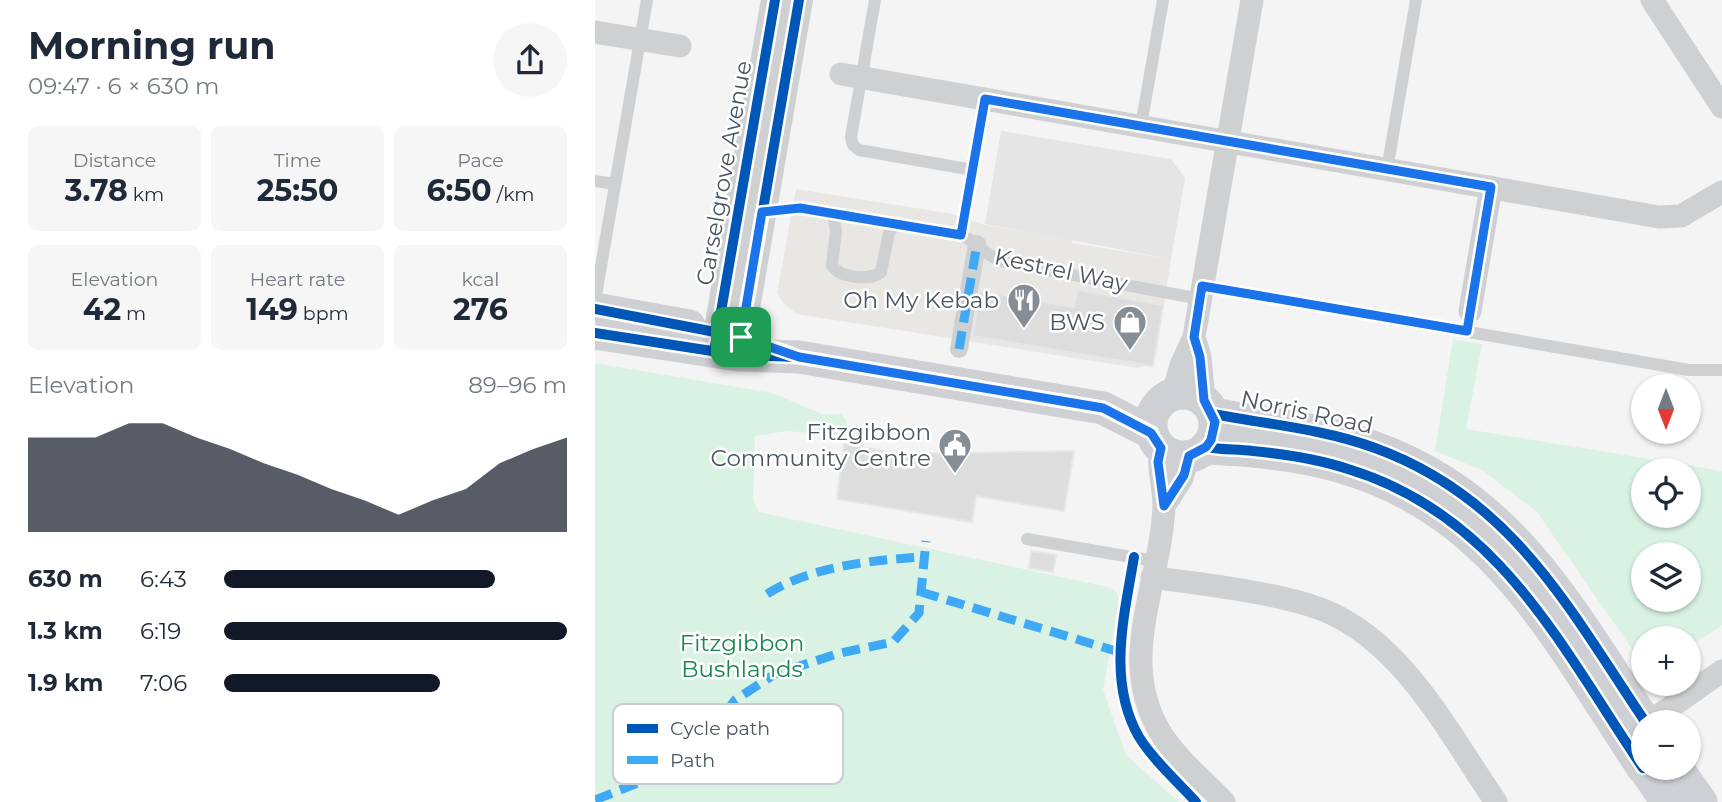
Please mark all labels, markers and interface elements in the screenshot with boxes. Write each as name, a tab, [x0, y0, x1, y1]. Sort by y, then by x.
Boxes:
text: Morning run	[28, 22, 276, 69]
button: share	[493, 23, 567, 97]
street label: Carselgrove Avenue	[690, 58, 758, 288]
text: 09:47 · 6 × 630 m	[28, 72, 219, 100]
text: Distance	[73, 149, 156, 172]
text: Time	[274, 149, 321, 172]
text: Pace	[457, 149, 504, 172]
text: 3.78	[65, 172, 128, 209]
text: 25:50	[257, 172, 338, 209]
text: 6:50	[426, 172, 492, 209]
text: km	[128, 183, 164, 206]
text: /km	[492, 183, 535, 206]
street label: Kestrel Way	[992, 242, 1131, 298]
text: Elevation	[71, 268, 158, 291]
text: Heart rate	[250, 268, 345, 291]
text: kcal	[462, 268, 499, 291]
restaurant icon: Oh My Kebab	[1005, 281, 1043, 330]
place label: Oh My Kebab	[843, 286, 999, 314]
text: 42	[83, 291, 121, 328]
text: 149	[246, 291, 298, 328]
text: 276	[453, 291, 508, 328]
text: m	[121, 302, 146, 325]
text: bpm	[298, 302, 349, 325]
shop icon: BWS	[1111, 303, 1149, 352]
pin	[711, 307, 771, 367]
place label: BWS	[1049, 308, 1105, 336]
icon: arrive	[722, 318, 760, 356]
text: Elevation	[28, 371, 134, 399]
text: 89–96 m	[468, 371, 567, 399]
north arrow	[1631, 374, 1701, 444]
map controls	[1631, 374, 1701, 780]
street label: Norris Road	[1238, 384, 1376, 440]
place label: Fitzgibbon Community Centre	[711, 418, 931, 472]
public building icon: Fitzgibbon Community Centre	[936, 426, 974, 475]
button: locate	[1631, 458, 1701, 528]
button: layers	[1631, 542, 1701, 612]
text: 630 m	[28, 565, 103, 593]
text: 6:43	[140, 565, 187, 593]
text: 1.3 km	[28, 617, 103, 645]
text: 6:19	[140, 617, 181, 645]
button: +	[1631, 626, 1701, 696]
park label: Fitzgibbon Bushlands	[680, 629, 804, 683]
text: 1.9 km	[28, 669, 103, 697]
text: 7:06	[140, 669, 187, 697]
legend	[613, 704, 843, 784]
button: −	[1631, 710, 1701, 780]
text: Cycle path	[670, 717, 770, 740]
text: Path	[670, 749, 715, 772]

